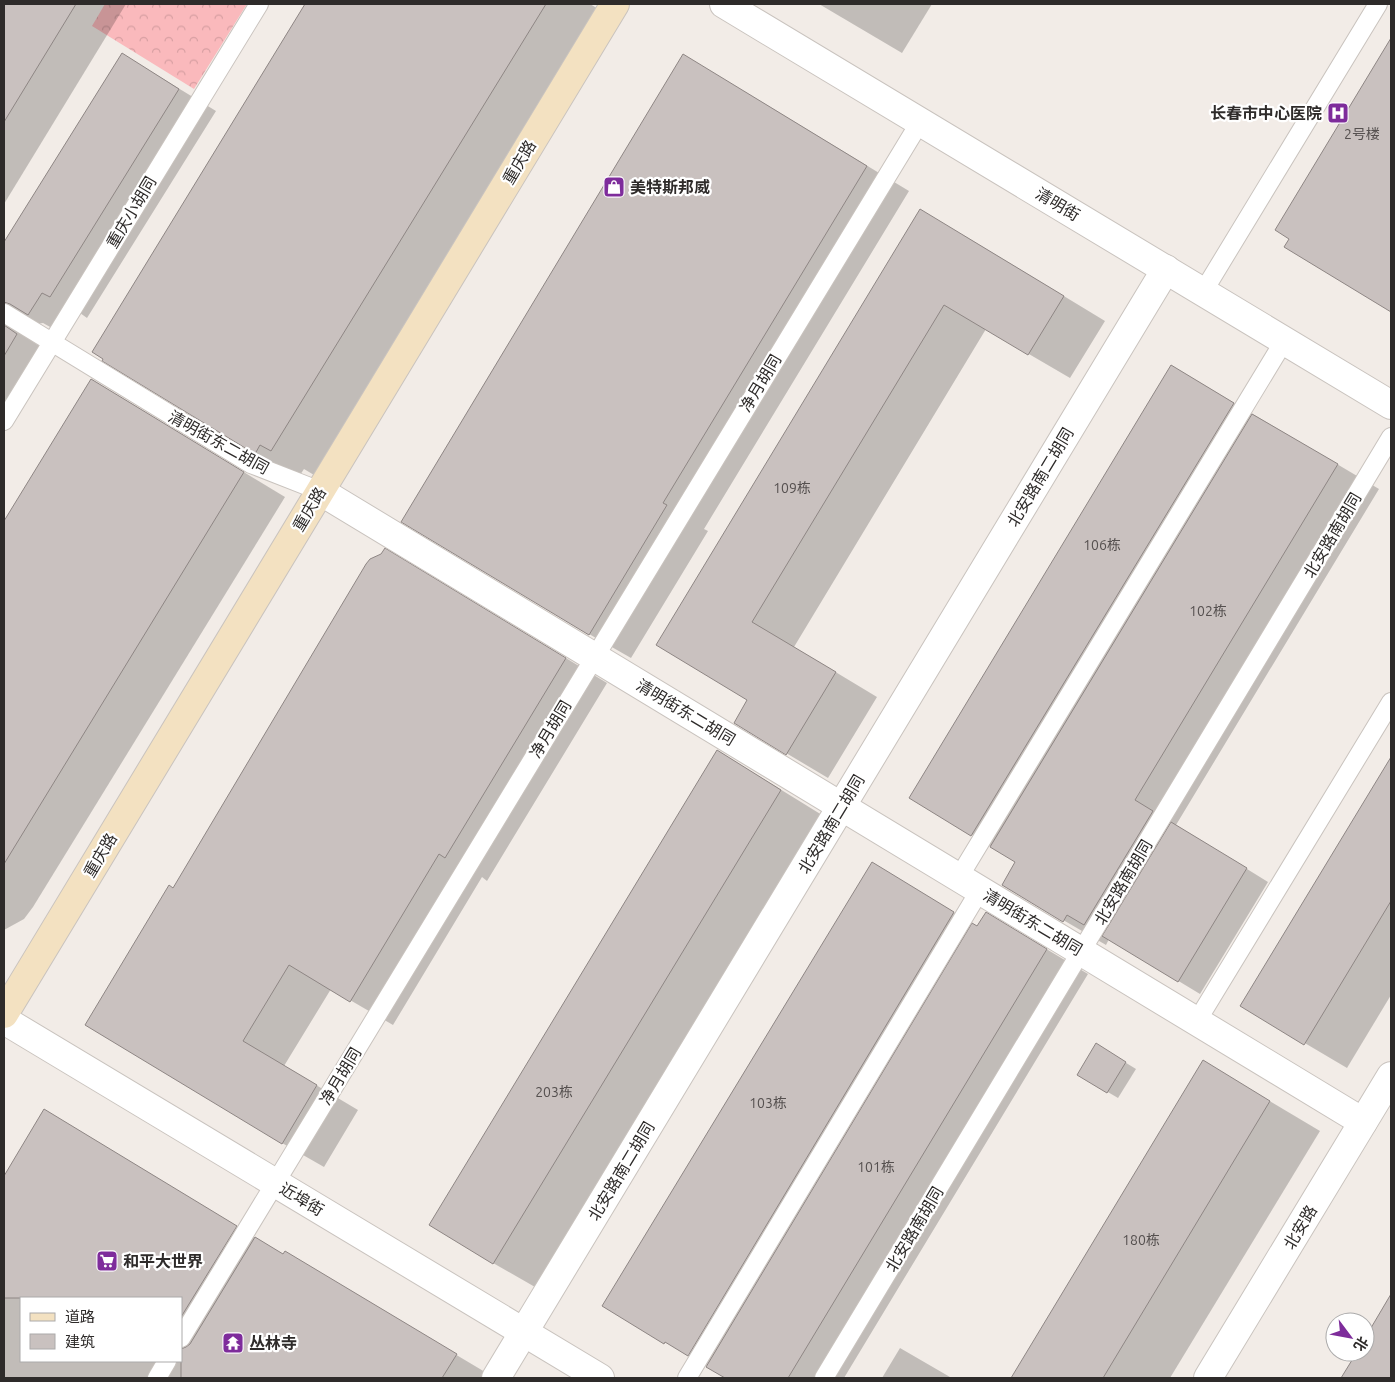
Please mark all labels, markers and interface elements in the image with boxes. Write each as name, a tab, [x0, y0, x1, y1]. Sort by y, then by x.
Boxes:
hospital icon: 长春市中心医院	[1326, 101, 1350, 125]
place label: 长春市中心医院	[1210, 104, 1322, 122]
house number: 2号楼	[1344, 126, 1380, 142]
street label: 重庆路	[499, 137, 539, 187]
street label: 重庆小胡同	[103, 173, 159, 251]
shop icon: 美特斯邦威	[602, 175, 626, 199]
place label: 美特斯邦威	[630, 178, 710, 196]
street label: 清明街	[1033, 184, 1083, 224]
street label: 净月胡同	[736, 351, 784, 415]
street label: 清明街东二胡同	[166, 407, 272, 477]
street label: 北安路南二胡同	[1003, 424, 1077, 530]
house number: 109栋	[773, 480, 811, 496]
street label: 重庆路	[289, 484, 329, 534]
street label: 北安路南胡同	[1300, 489, 1364, 581]
house number: 106栋	[1083, 537, 1121, 553]
house number: 102栋	[1189, 603, 1227, 619]
street label: 清明街东二胡同	[633, 675, 739, 749]
street label: 净月胡同	[526, 697, 574, 761]
street label: 北安路南二胡同	[794, 771, 868, 877]
street label: 重庆路	[80, 830, 120, 880]
street label: 北安路南胡同	[1091, 836, 1155, 928]
street label: 清明街东二胡同	[980, 885, 1086, 959]
street label: 净月胡同	[316, 1044, 364, 1108]
house number: 203栋	[535, 1084, 573, 1100]
house number: 103栋	[749, 1095, 787, 1111]
street label: 北安路南二胡同	[584, 1118, 658, 1224]
house number: 101栋	[857, 1159, 895, 1175]
street label: 近埠街	[277, 1179, 327, 1219]
street label: 北安路南胡同	[882, 1183, 946, 1275]
street label: 北安路	[1280, 1202, 1320, 1252]
house number: 180栋	[1122, 1232, 1160, 1248]
supermarket icon: 和平大世界	[95, 1249, 119, 1273]
place label: 和平大世界	[123, 1252, 203, 1270]
legend	[20, 1297, 182, 1362]
text: 道路	[65, 1308, 95, 1325]
north arrow	[1325, 1312, 1375, 1362]
temple icon: 丛林寺	[221, 1331, 245, 1355]
text: 建筑	[65, 1333, 95, 1350]
place label: 丛林寺	[249, 1334, 297, 1352]
text: 北	[1351, 1334, 1372, 1354]

